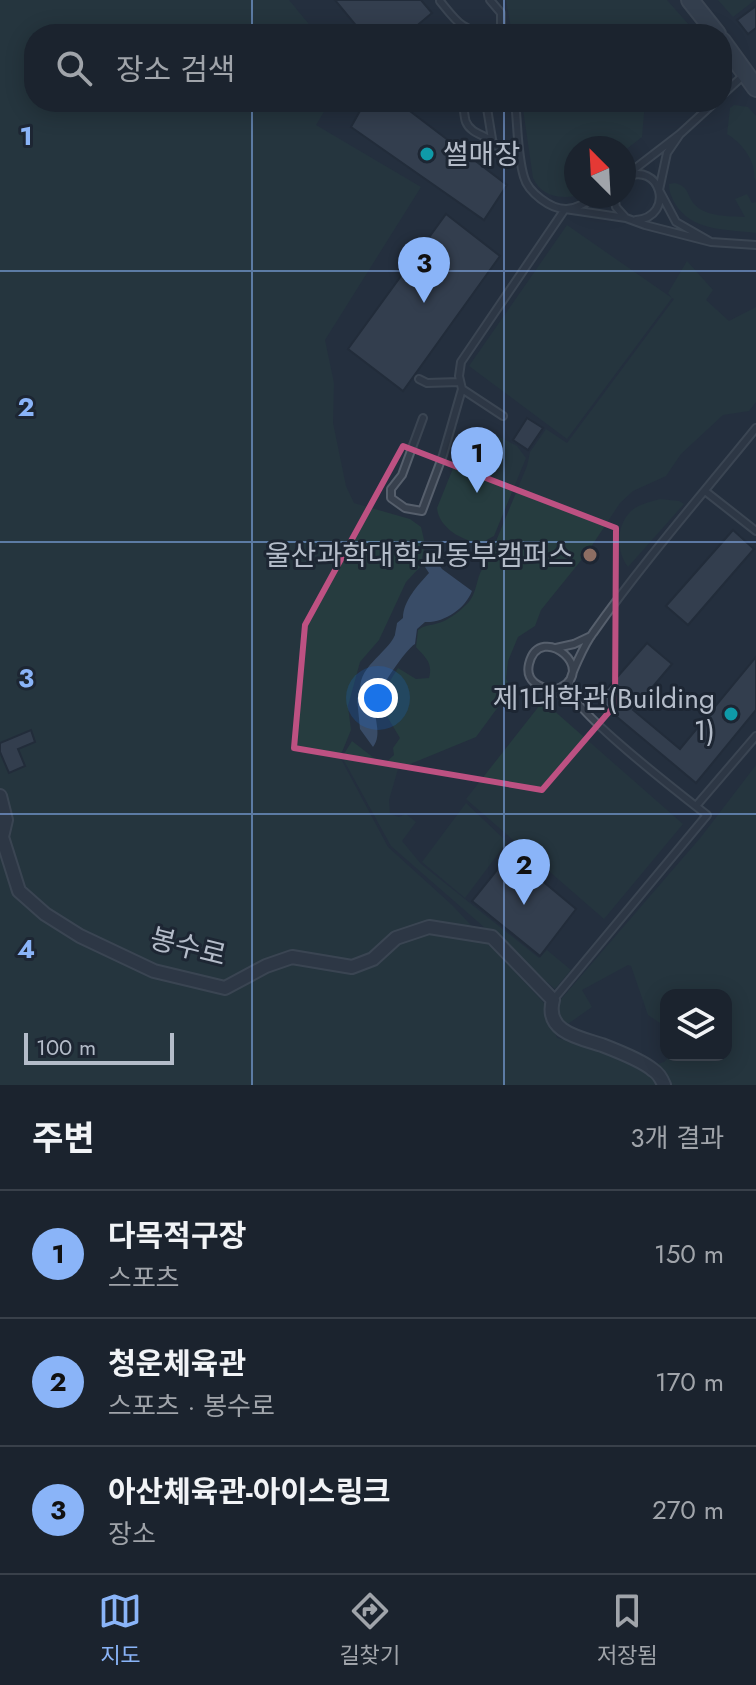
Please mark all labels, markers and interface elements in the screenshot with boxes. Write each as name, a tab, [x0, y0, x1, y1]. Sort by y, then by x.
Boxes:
search box	[24, 24, 732, 112]
icon: search	[52, 46, 96, 90]
text: 장소 검색	[116, 48, 235, 91]
text: 1	[19, 117, 33, 155]
place label: 썰매장	[443, 134, 520, 175]
north arrow	[564, 136, 636, 208]
marker: 썰매장	[418, 145, 436, 163]
pin: 3	[398, 237, 450, 303]
text: 2	[17, 388, 35, 426]
pin: 1	[451, 427, 503, 493]
place label: 울산과학대학교동부캠퍼스	[265, 535, 574, 576]
marker: 울산과학대학교동부캠퍼스	[581, 546, 599, 564]
text: 3	[18, 659, 34, 697]
your location	[358, 678, 398, 718]
place label: 제1대학관(Building 1)	[493, 678, 715, 751]
marker: 제1대학관(Building 1)	[722, 705, 740, 723]
pin: 2	[498, 839, 550, 905]
street label: 봉수로	[146, 918, 230, 976]
text: 4	[17, 930, 35, 968]
map controls	[660, 989, 732, 1061]
button: layers	[660, 989, 732, 1061]
scale bar	[24, 1029, 174, 1065]
text: 100 m	[36, 1031, 96, 1063]
text: 주변	[32, 1114, 95, 1163]
text: 3개 결과	[630, 1119, 724, 1157]
text: 다목적구장	[108, 1214, 246, 1257]
text: 1	[51, 1235, 65, 1273]
text: 150 m	[654, 1235, 724, 1273]
text: 스포츠	[108, 1259, 180, 1297]
text: 청운체육관	[108, 1342, 246, 1385]
text: 2	[49, 1363, 67, 1401]
text: 170 m	[655, 1363, 724, 1401]
text: 스포츠 · 봉수로	[108, 1387, 275, 1425]
text: 아산체육관-아이스링크	[108, 1470, 391, 1513]
text: 3	[50, 1491, 66, 1529]
text: 270 m	[652, 1491, 724, 1529]
text: 장소	[108, 1515, 156, 1553]
tab: 지도	[98, 1589, 142, 1671]
tab: 길찾기	[339, 1589, 400, 1671]
tab: 저장됨	[597, 1589, 658, 1671]

